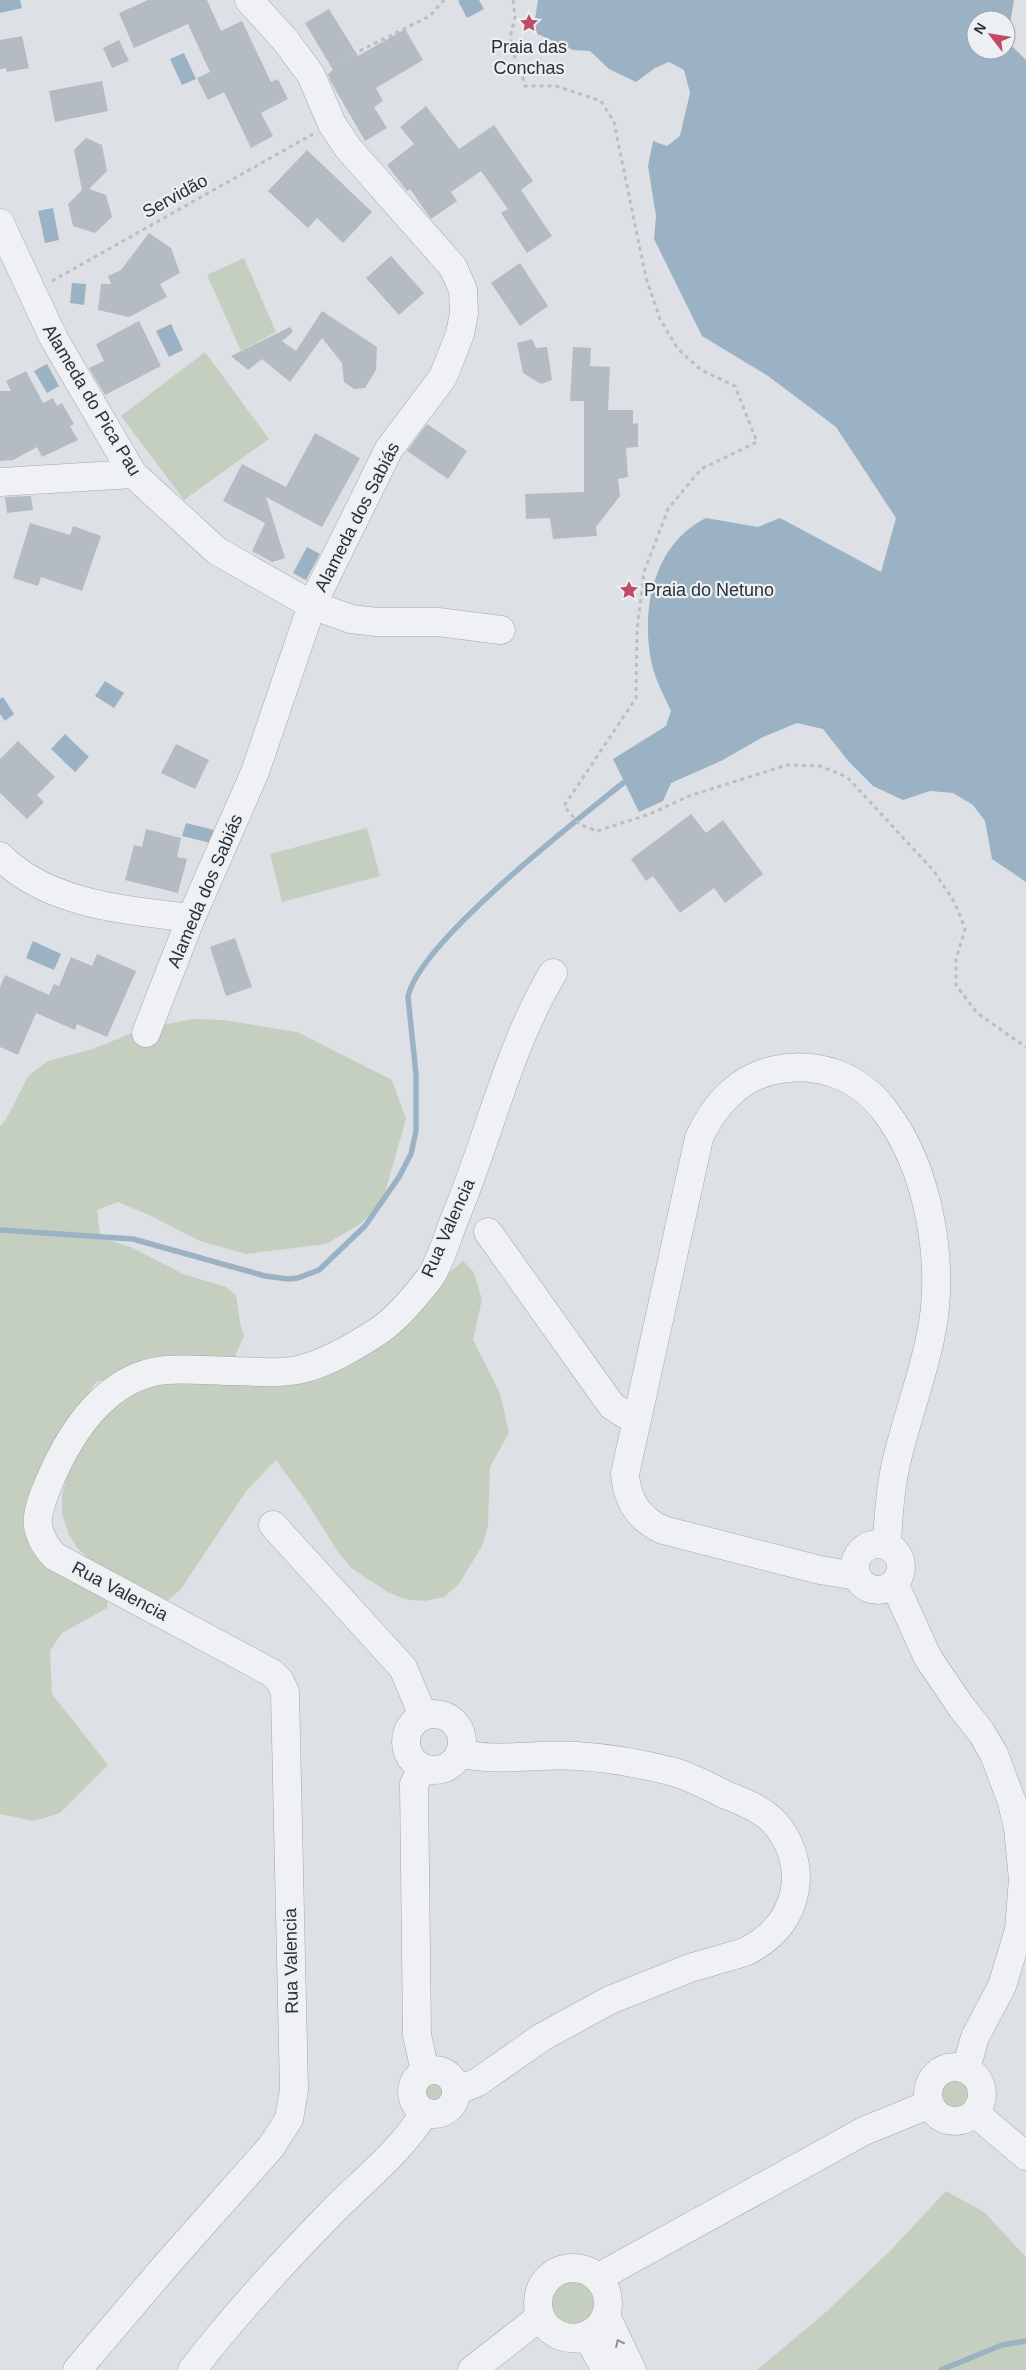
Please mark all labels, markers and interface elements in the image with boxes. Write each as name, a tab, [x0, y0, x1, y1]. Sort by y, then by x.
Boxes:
north arrow	[966, 10, 1016, 60]
place icon: Praia das Conchas	[518, 12, 540, 34]
text: N	[970, 20, 989, 37]
place label: Praia das Conchas	[491, 37, 567, 78]
street label: Servidão	[139, 170, 211, 222]
street label: Alameda do Pica Pau	[39, 321, 145, 479]
street label: Alameda dos Sabiás	[311, 439, 403, 595]
place icon: Praia do Netuno	[618, 579, 640, 601]
place label: Praia do Netuno	[644, 580, 774, 600]
street label: Alameda dos Sabiás	[164, 811, 246, 971]
street label: Rua Valencia	[417, 1175, 479, 1280]
street label: Rua Valencia	[69, 1557, 172, 1625]
street label: Rua Valencia	[280, 1907, 302, 2014]
one-way arrow	[615, 2339, 625, 2348]

